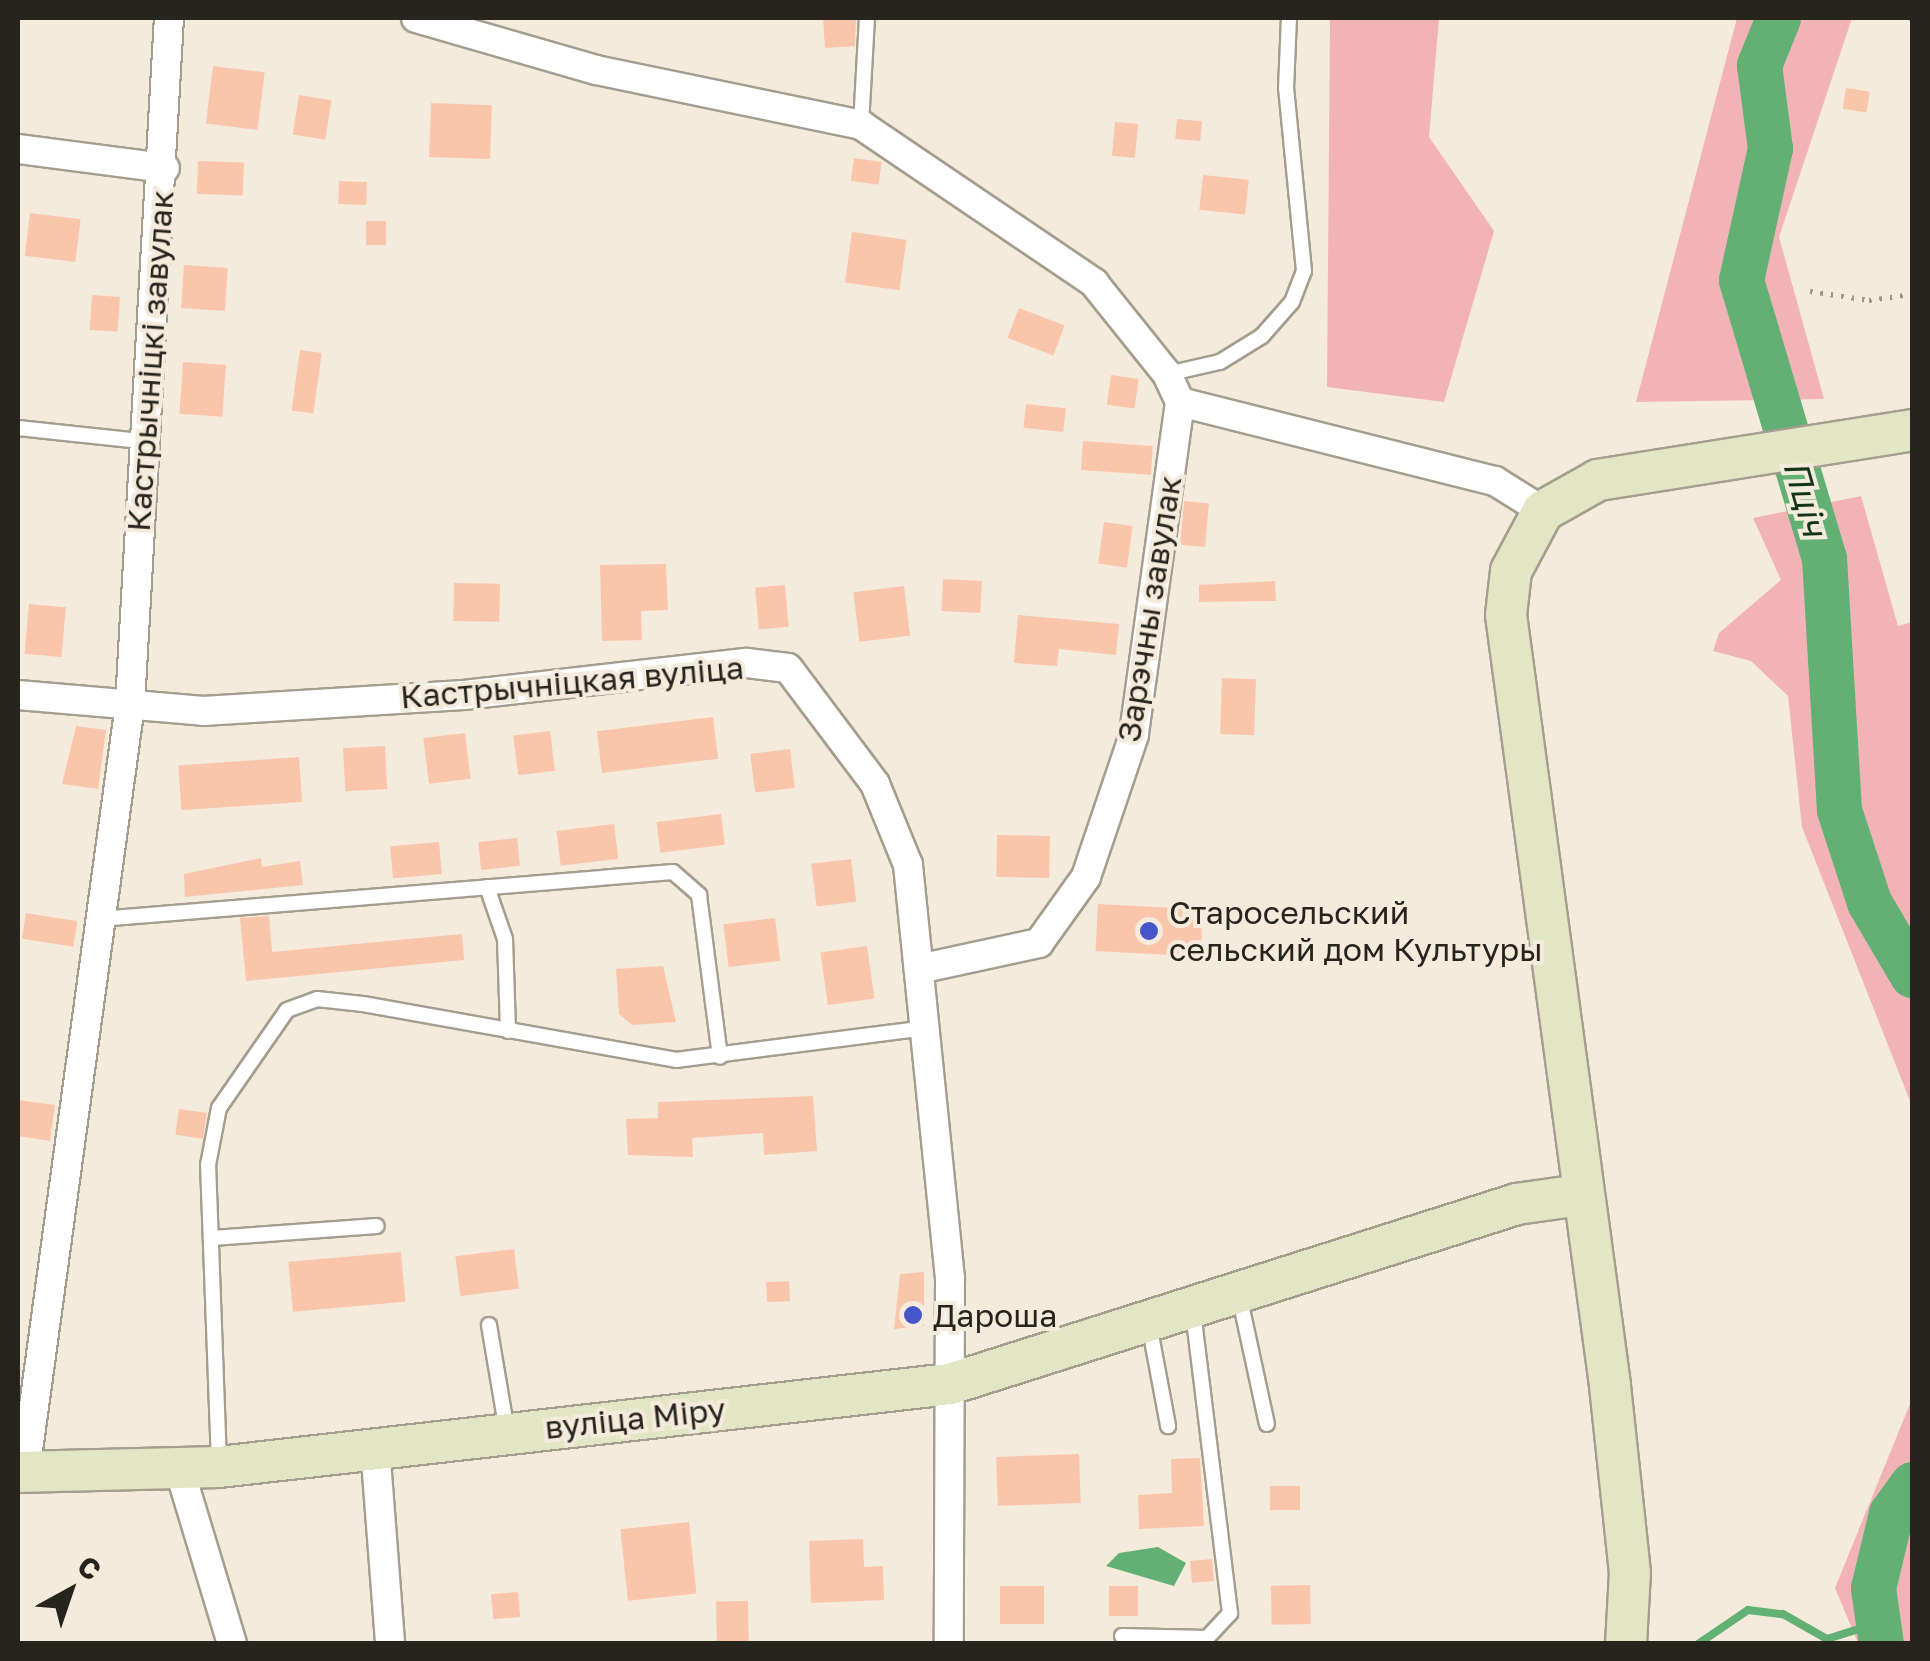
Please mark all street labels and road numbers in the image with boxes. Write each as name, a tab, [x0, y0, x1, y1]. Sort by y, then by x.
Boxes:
street label: Кастрычніцкі завулак	[119, 189, 181, 533]
street label: Зарэчны завулак	[1109, 473, 1189, 745]
street label: Кастрычніцкая вуліца	[399, 648, 745, 716]
street label: вуліца Міру	[543, 1389, 727, 1447]

